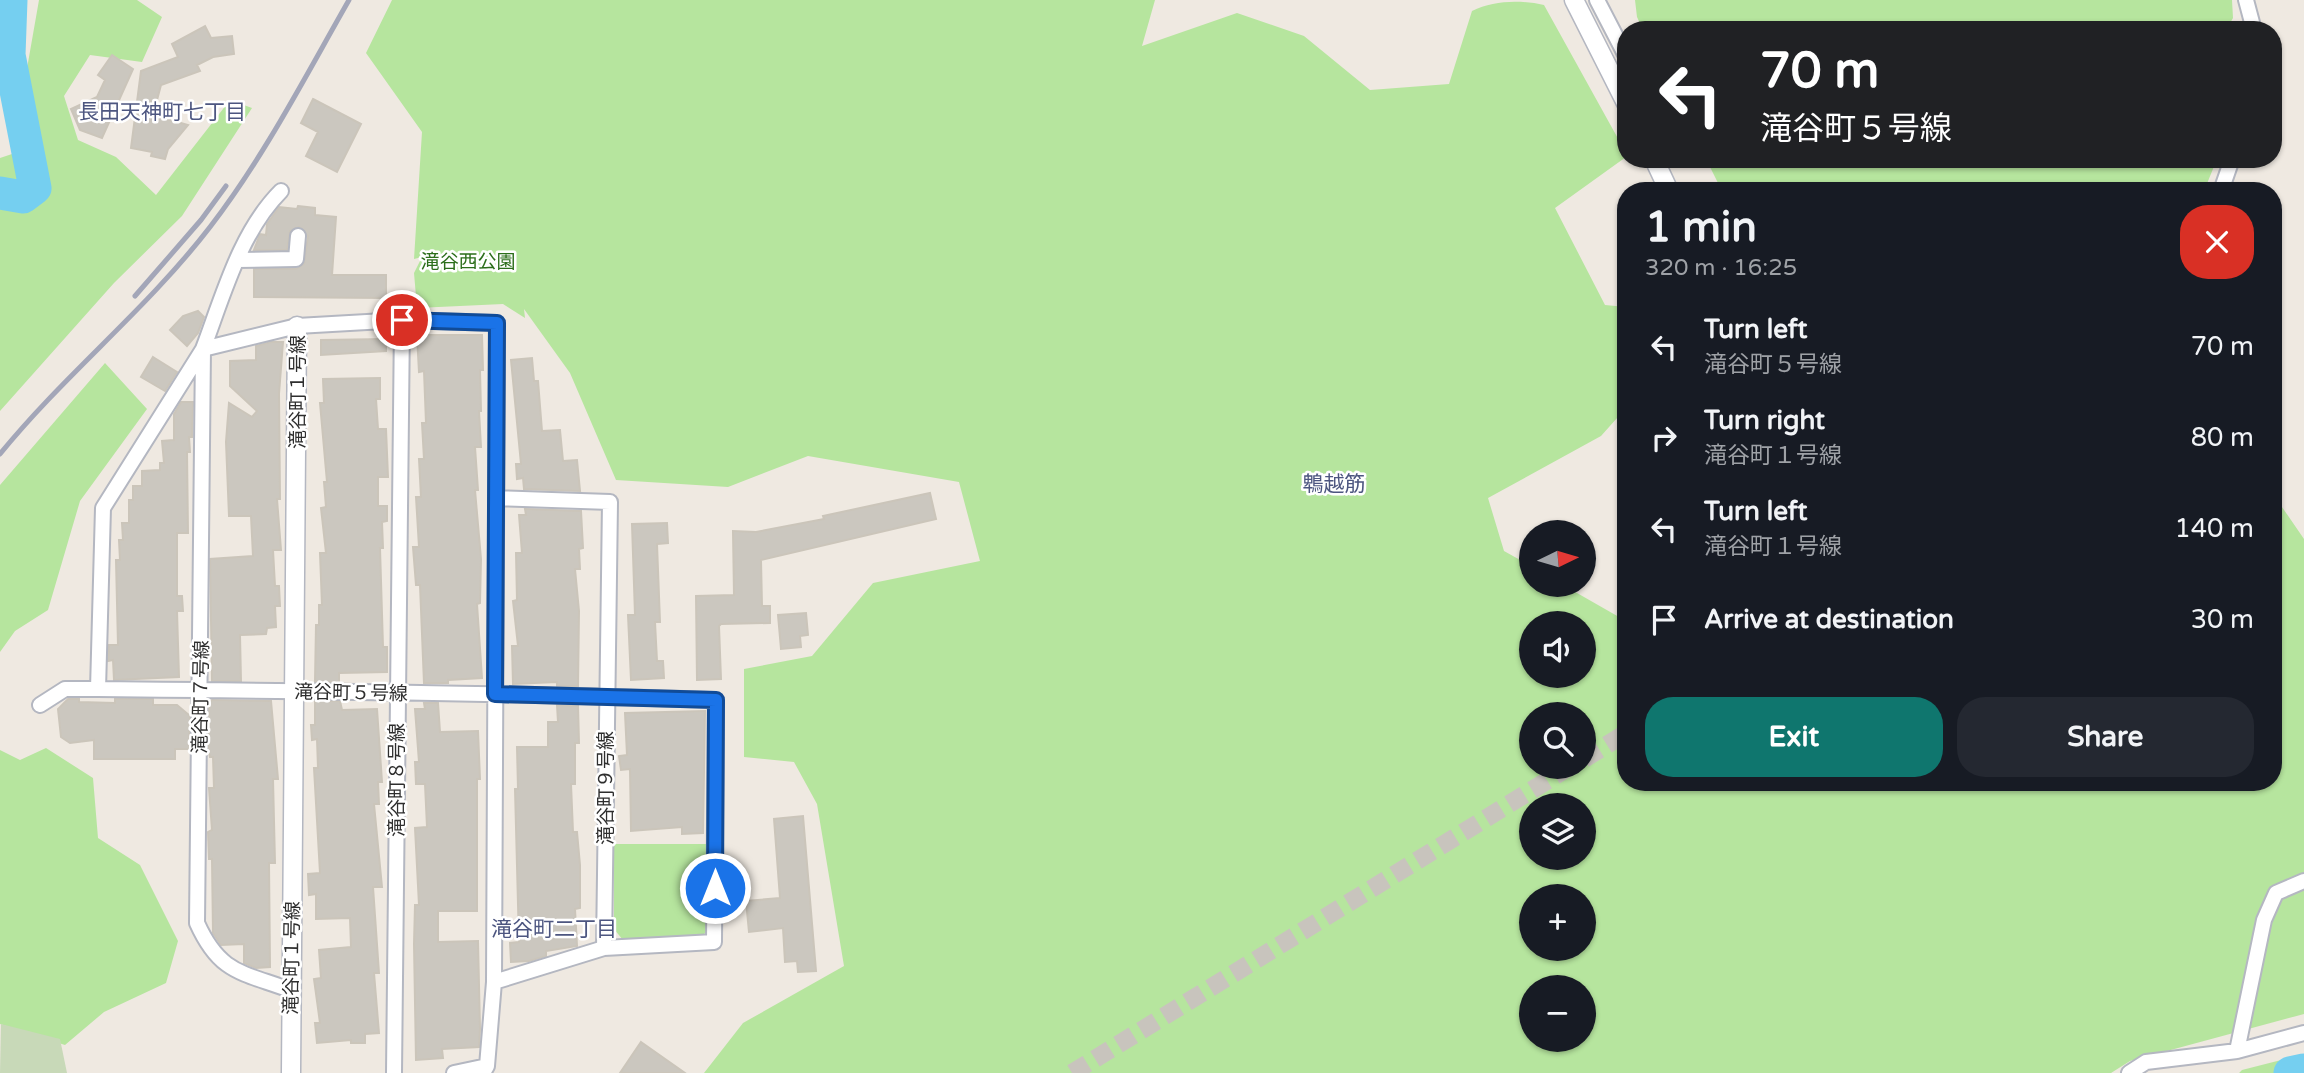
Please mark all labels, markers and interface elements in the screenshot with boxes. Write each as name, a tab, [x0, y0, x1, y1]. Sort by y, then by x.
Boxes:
text: 70 m	[1760, 42, 1879, 101]
icon: left	[1645, 49, 1736, 140]
district label: 長田天神町七丁目	[78, 100, 246, 125]
text: 滝谷町５号線	[1760, 110, 1952, 148]
text: 1 min	[1645, 202, 1757, 253]
button: close	[2180, 205, 2254, 279]
park label: 滝谷西公園	[420, 251, 516, 273]
text: 320 m · 16:25	[1645, 254, 1797, 282]
pin	[372, 290, 432, 350]
icon: arrive	[383, 301, 421, 339]
text: Turn left	[1704, 314, 1807, 345]
icon: left	[1645, 328, 1683, 366]
text: 70 m	[2191, 331, 2254, 362]
street label: 滝谷町１号線	[287, 335, 309, 449]
text: 滝谷町５号線	[1704, 351, 1842, 379]
text: Turn right	[1704, 405, 1825, 436]
icon: right	[1645, 419, 1683, 457]
text: 80 m	[2191, 422, 2254, 453]
text: 滝谷町１号線	[1704, 442, 1842, 470]
district label: 鵯越筋	[1303, 472, 1366, 497]
text: Turn left	[1704, 496, 1807, 527]
icon: left	[1645, 510, 1683, 548]
text: 140 m	[2174, 513, 2254, 544]
north arrow	[1519, 520, 1596, 597]
map controls	[1519, 520, 1596, 1052]
text: 滝谷町１号線	[1704, 533, 1842, 561]
icon: arrive	[1645, 601, 1683, 639]
text: Arrive at destination	[1704, 604, 1954, 635]
text: 30 m	[2191, 604, 2254, 635]
button: sound	[1519, 611, 1596, 688]
street label: 滝谷町７号線	[189, 640, 213, 754]
street label: 滝谷町５号線	[294, 681, 408, 705]
button: Exit	[1645, 697, 1943, 777]
button: Share	[1957, 697, 2254, 777]
button: search	[1519, 702, 1596, 779]
street label: 滝谷町８号線	[386, 723, 408, 837]
street label: 滝谷町９号線	[595, 731, 617, 845]
button: layers	[1519, 793, 1596, 870]
position arrow	[678, 851, 752, 925]
button: +	[1519, 884, 1596, 961]
street label: 滝谷町１号線	[280, 901, 304, 1015]
district label: 滝谷町二丁目	[491, 917, 617, 942]
button: −	[1519, 975, 1596, 1052]

